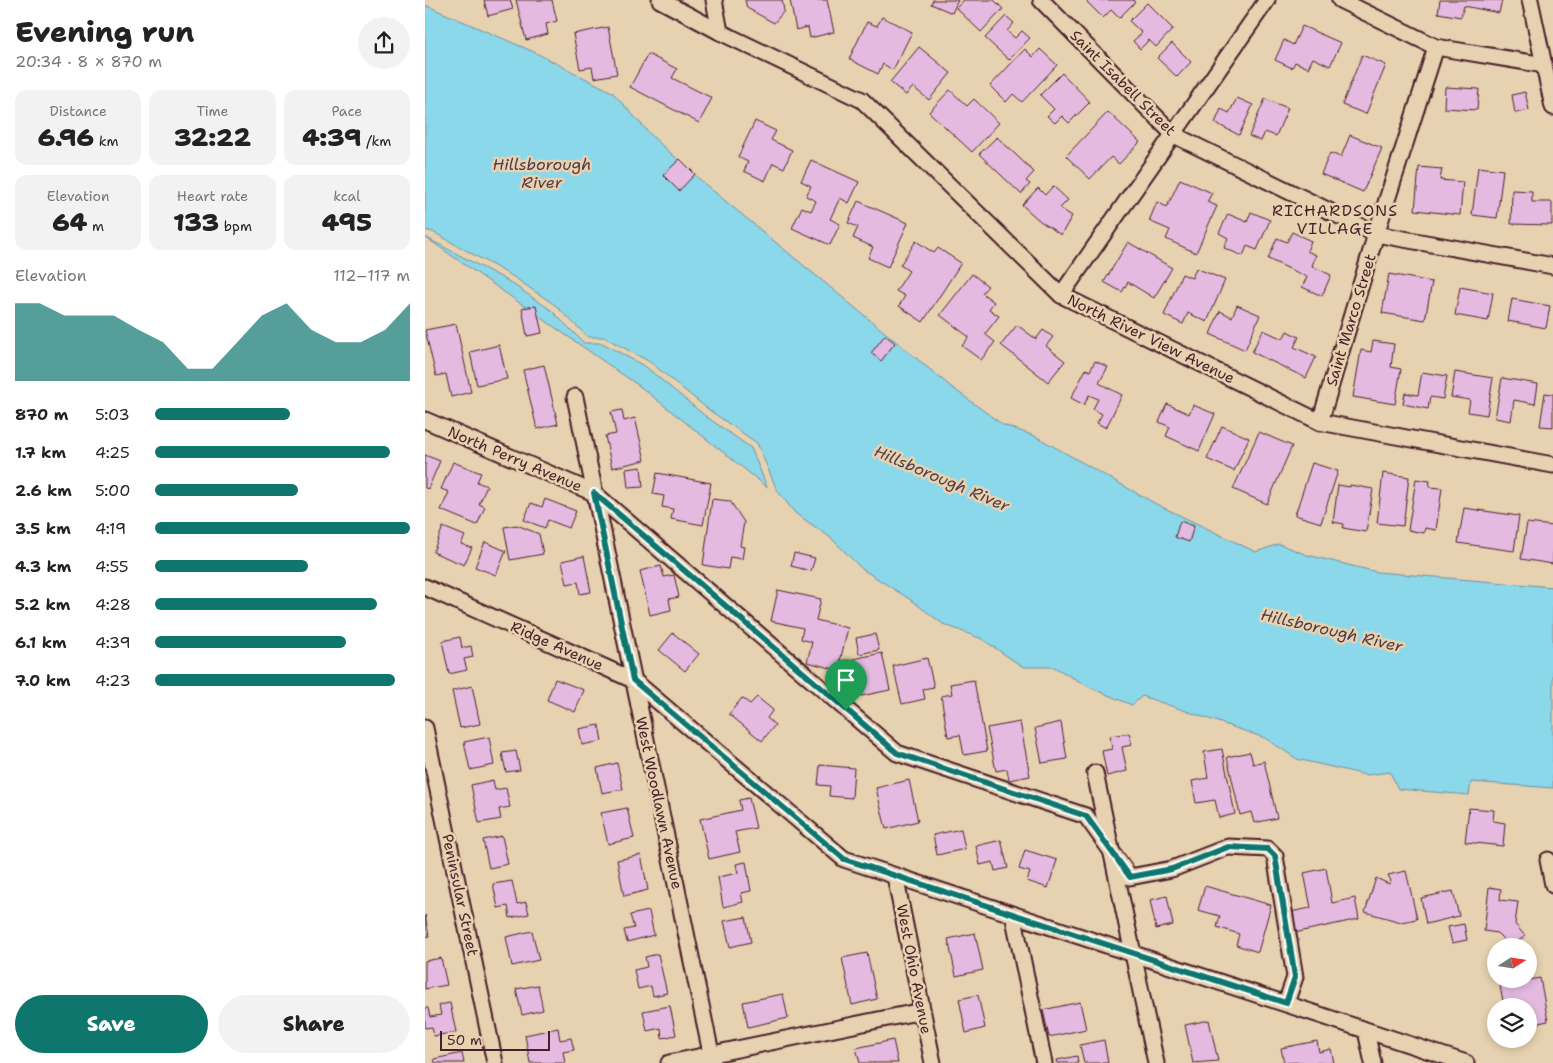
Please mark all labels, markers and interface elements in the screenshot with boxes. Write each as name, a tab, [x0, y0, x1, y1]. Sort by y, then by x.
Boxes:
text: Evening run	[15, 13, 194, 51]
button: share	[358, 17, 410, 69]
street label: Saint Isabell Street	[1066, 26, 1180, 140]
text: 20:34 · 8 × 870 m	[15, 51, 162, 72]
text: Distance	[49, 102, 107, 120]
text: Time	[196, 102, 229, 120]
text: Pace	[331, 102, 362, 120]
text: 6.96	[38, 120, 94, 154]
text: 32:22	[174, 120, 251, 154]
text: 4:39	[302, 120, 362, 154]
text: km	[94, 132, 119, 150]
text: /km	[362, 132, 391, 150]
water label: Hillsborough River	[493, 154, 591, 193]
text: Elevation	[47, 187, 110, 205]
text: Heart rate	[177, 187, 248, 205]
text: kcal	[333, 187, 360, 205]
district label: RICHARDSONS VILLAGE	[1272, 200, 1398, 239]
text: 64	[52, 205, 87, 239]
text: 133	[173, 205, 219, 239]
text: 495	[322, 205, 372, 239]
text: m	[87, 217, 104, 235]
text: bpm	[219, 217, 252, 235]
street label: Saint Marco Street	[1321, 251, 1381, 389]
text: Elevation	[15, 265, 87, 286]
text: 112–117 m	[333, 265, 410, 286]
street label: North River View Avenue	[1064, 290, 1238, 388]
text: 870 m	[15, 404, 68, 425]
text: 5:03	[95, 404, 130, 425]
street label: North Perry Avenue	[445, 422, 585, 496]
water label: Hillsborough River	[871, 440, 1013, 517]
text: 1.7 km	[15, 442, 66, 463]
text: 4:25	[95, 442, 130, 463]
text: 2.6 km	[15, 480, 72, 501]
text: 5:00	[95, 480, 130, 501]
text: 3.5 km	[15, 518, 71, 539]
text: 4:19	[95, 518, 126, 539]
text: 4.3 km	[15, 556, 71, 577]
text: 4:55	[95, 556, 129, 577]
text: 5.2 km	[15, 594, 70, 615]
text: 4:28	[95, 594, 131, 615]
water label: Hillsborough River	[1259, 604, 1405, 657]
street label: Ridge Avenue	[508, 617, 606, 675]
text: 6.1 km	[15, 632, 67, 653]
text: 4:39	[95, 632, 131, 653]
pin	[825, 659, 867, 710]
icon: arrive	[832, 666, 860, 694]
text: 7.0 km	[15, 670, 71, 691]
text: 4:23	[95, 670, 131, 691]
street label: West Woodlawn Avenue	[631, 715, 687, 891]
street label: Peninsular Street	[437, 832, 483, 958]
street label: West Ohio Avenue	[892, 902, 936, 1036]
north arrow	[1487, 938, 1537, 988]
map controls	[1487, 938, 1537, 1048]
button: Save	[15, 995, 208, 1053]
button: Share	[218, 995, 410, 1053]
button: layers	[1487, 998, 1537, 1048]
scale bar	[440, 1028, 550, 1051]
text: 50 m	[447, 1031, 482, 1049]

